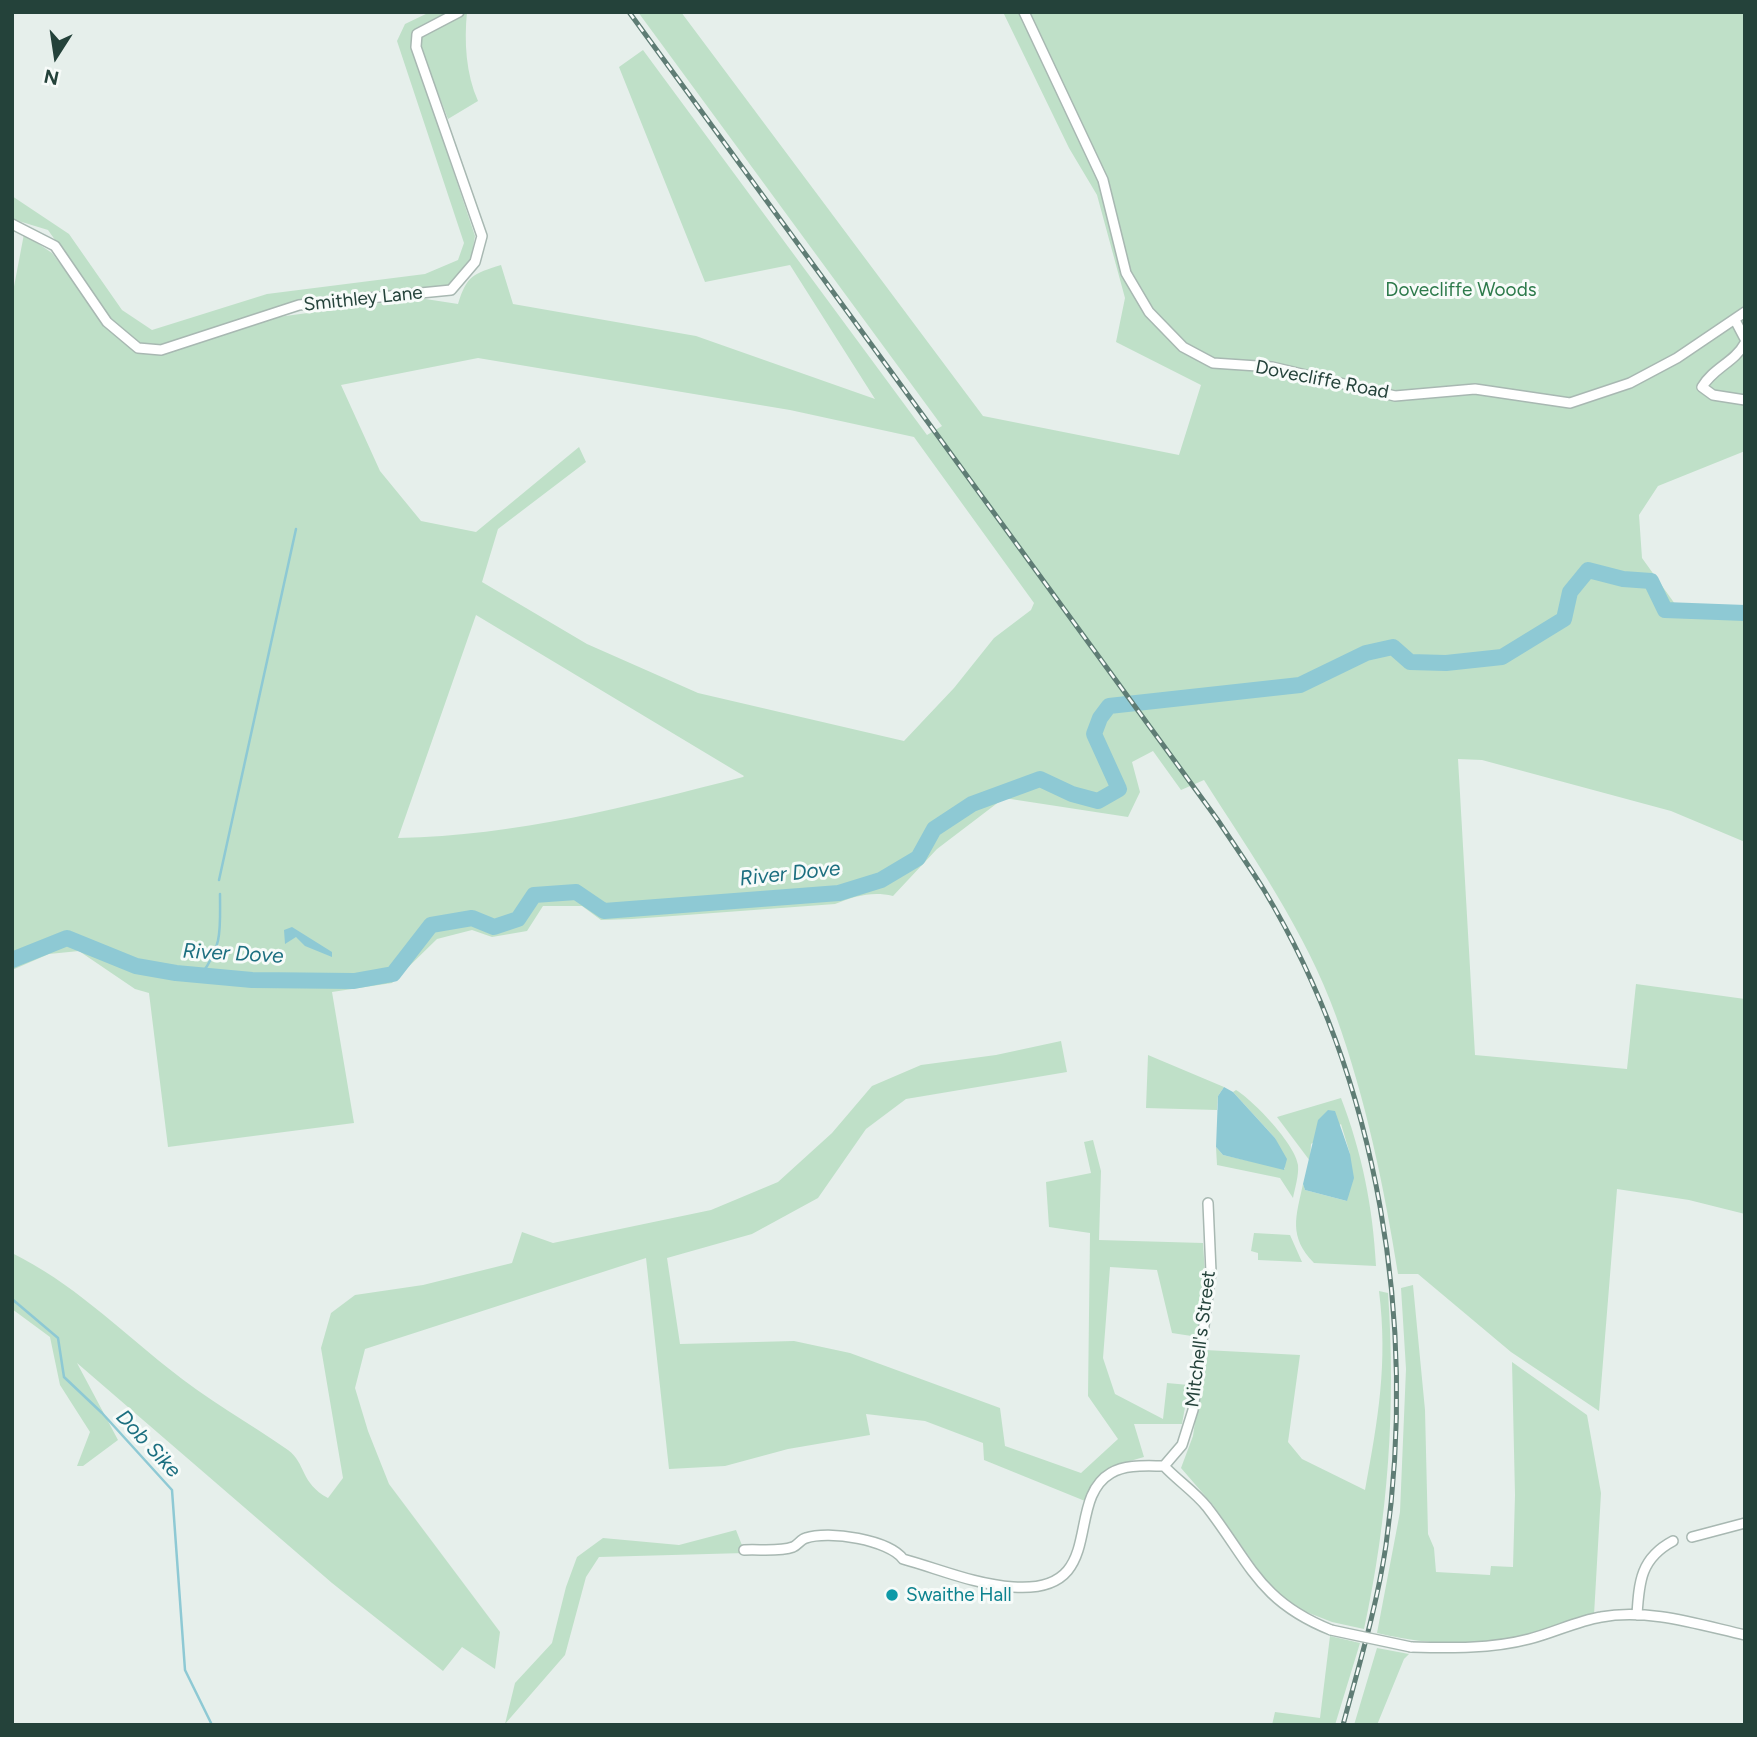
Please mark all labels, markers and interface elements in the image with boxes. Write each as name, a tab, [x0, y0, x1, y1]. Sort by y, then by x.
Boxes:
north arrow	[21, 21, 91, 91]
text: N	[42, 64, 61, 90]
park label: Dovecliffe Woods	[1385, 279, 1537, 301]
street label: Smithley Lane	[302, 281, 424, 317]
street label: Dovecliffe Road	[1253, 356, 1391, 404]
water label: River Dove	[738, 856, 842, 892]
water label: River Dove	[182, 939, 284, 969]
street label: Mitchell's Street	[1181, 1269, 1221, 1409]
water label: Dob Sike	[110, 1405, 186, 1483]
place label: Swaithe Hall	[906, 1584, 1012, 1606]
marker: Swaithe Hall	[884, 1587, 900, 1603]

